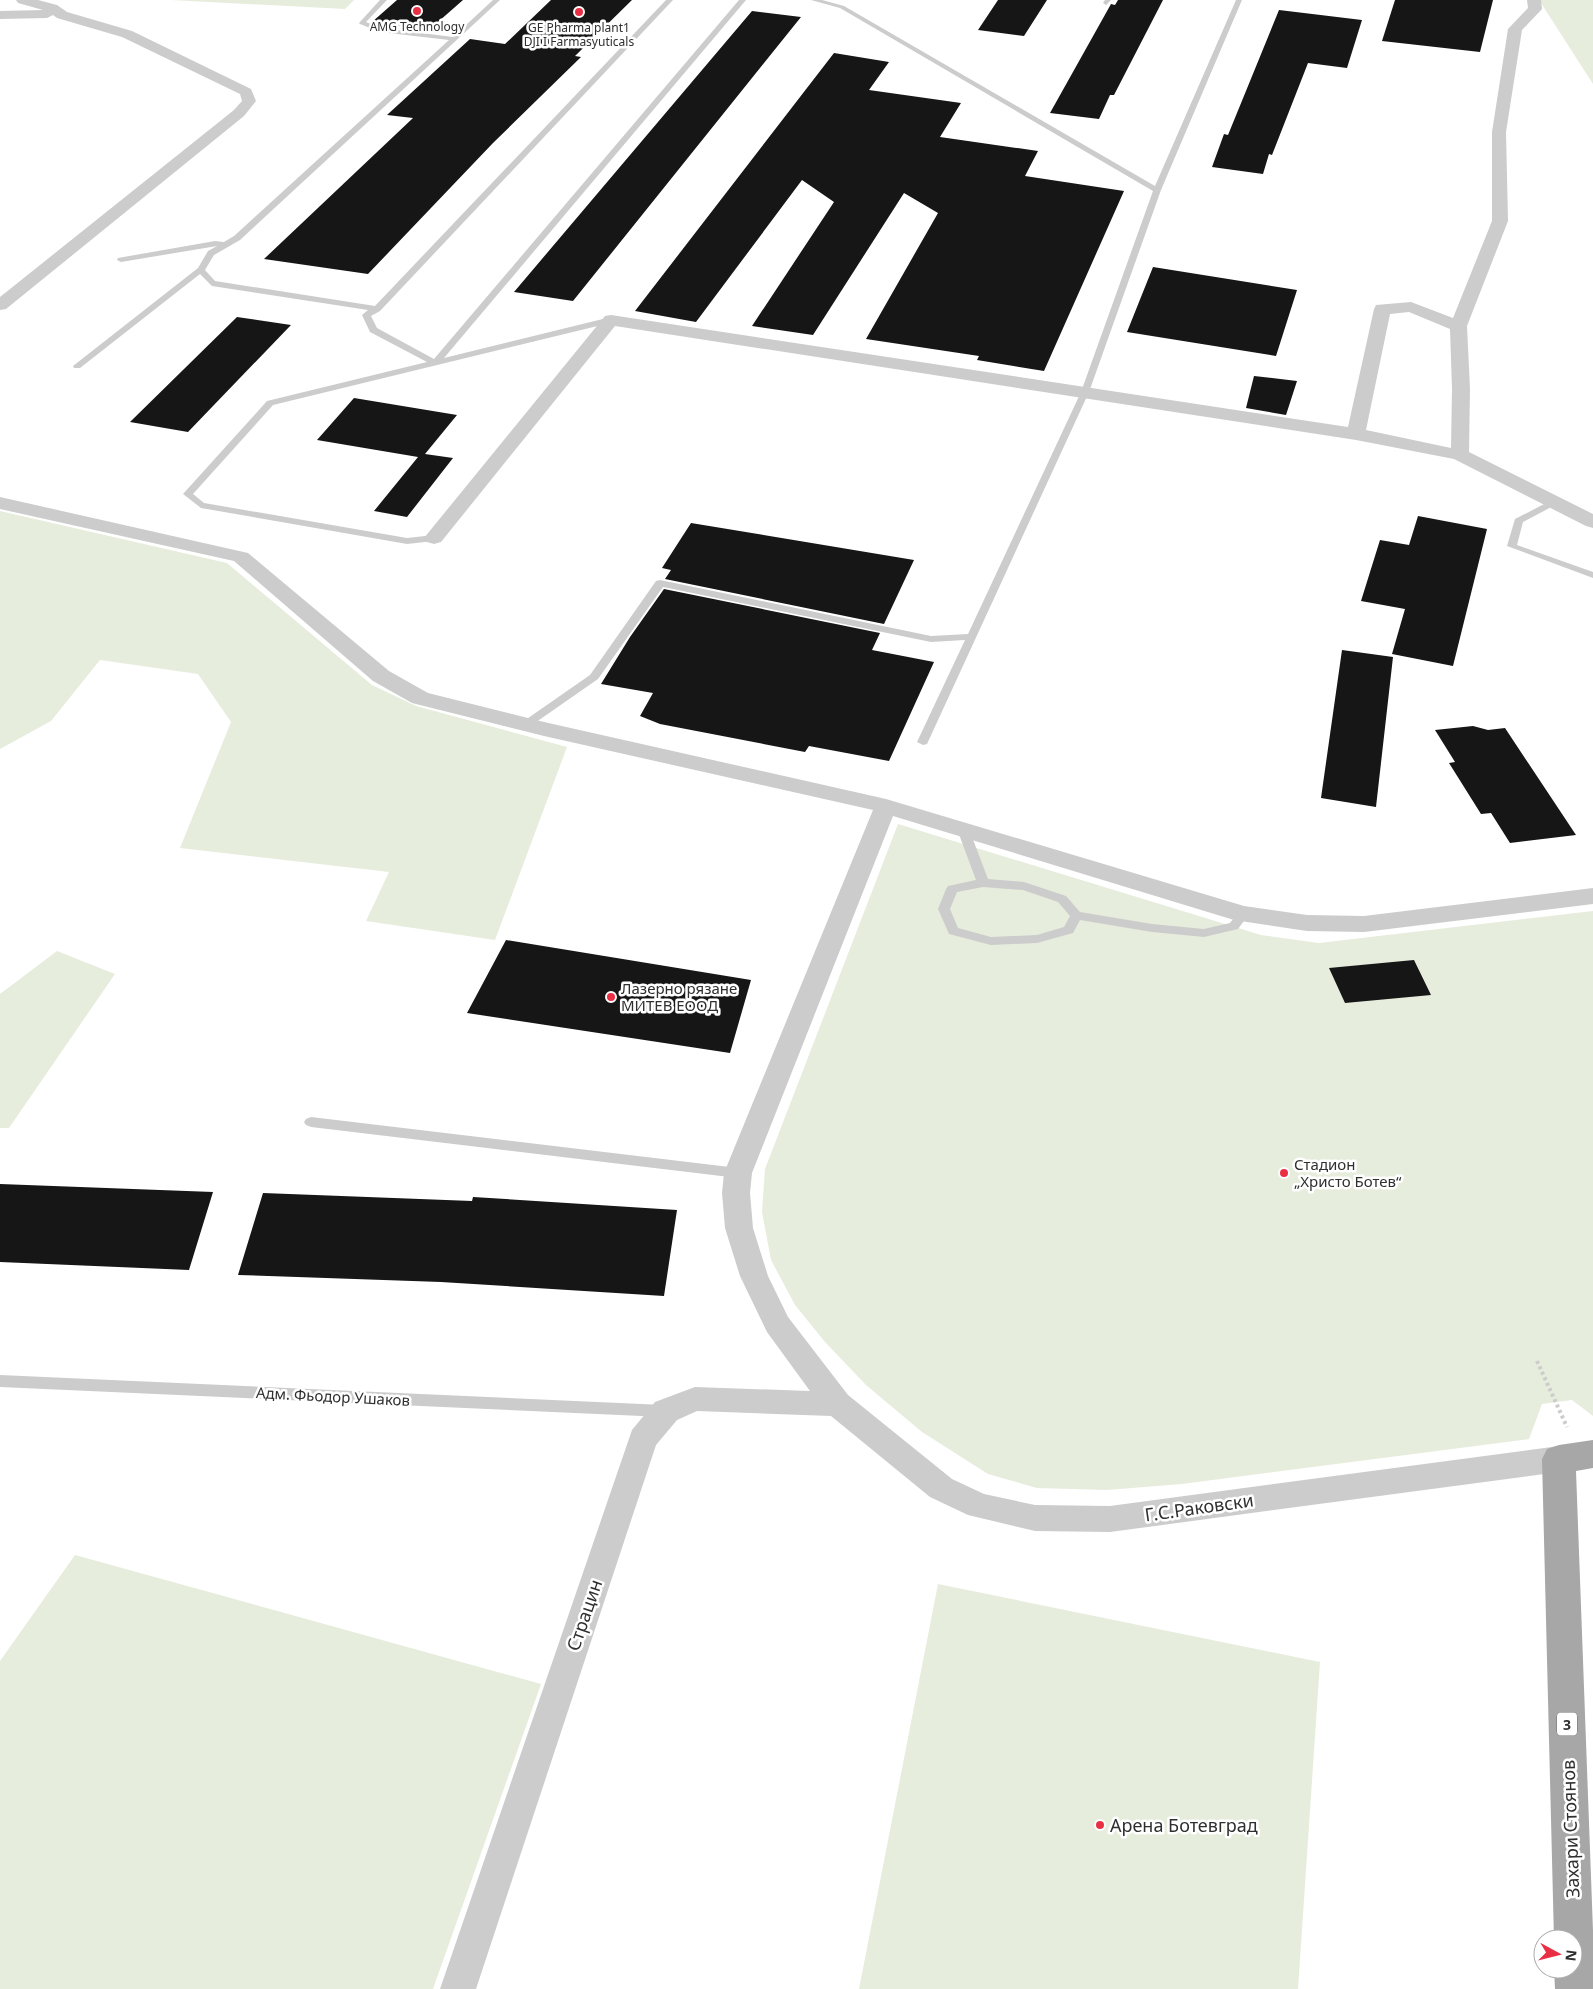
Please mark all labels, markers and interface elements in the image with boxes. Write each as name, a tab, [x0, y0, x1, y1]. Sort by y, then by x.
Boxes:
marker: AMG Technology	[411, 5, 423, 17]
marker: GE Pharma plant1 DJI I Farmasyuticals	[573, 6, 585, 18]
place label: AMG Technology	[370, 18, 465, 35]
place label: GE Pharma plant1 DJI I Farmasyuticals	[524, 19, 634, 50]
place label: Лазерно рязане МИТЕВ ЕООД	[621, 978, 737, 1015]
marker: Лазерно рязане МИТЕВ ЕООД	[605, 991, 617, 1003]
place label: Стадион „Христо Ботев“	[1294, 1154, 1402, 1191]
marker: Стадион „Христо Ботев“	[1278, 1167, 1290, 1179]
street label: Адм. Фьодор Ушаков	[255, 1382, 411, 1410]
street label: Г.С.Раковски	[1143, 1487, 1255, 1527]
street label: Страцин	[561, 1576, 607, 1654]
road number: 3	[1557, 1712, 1577, 1736]
street label: Захари Стоянов	[1556, 1760, 1584, 1898]
place label: Арена Ботевград	[1110, 1813, 1258, 1837]
marker: Арена Ботевград	[1094, 1819, 1106, 1831]
north arrow	[1533, 1929, 1583, 1979]
text: N	[1561, 1949, 1582, 1962]

